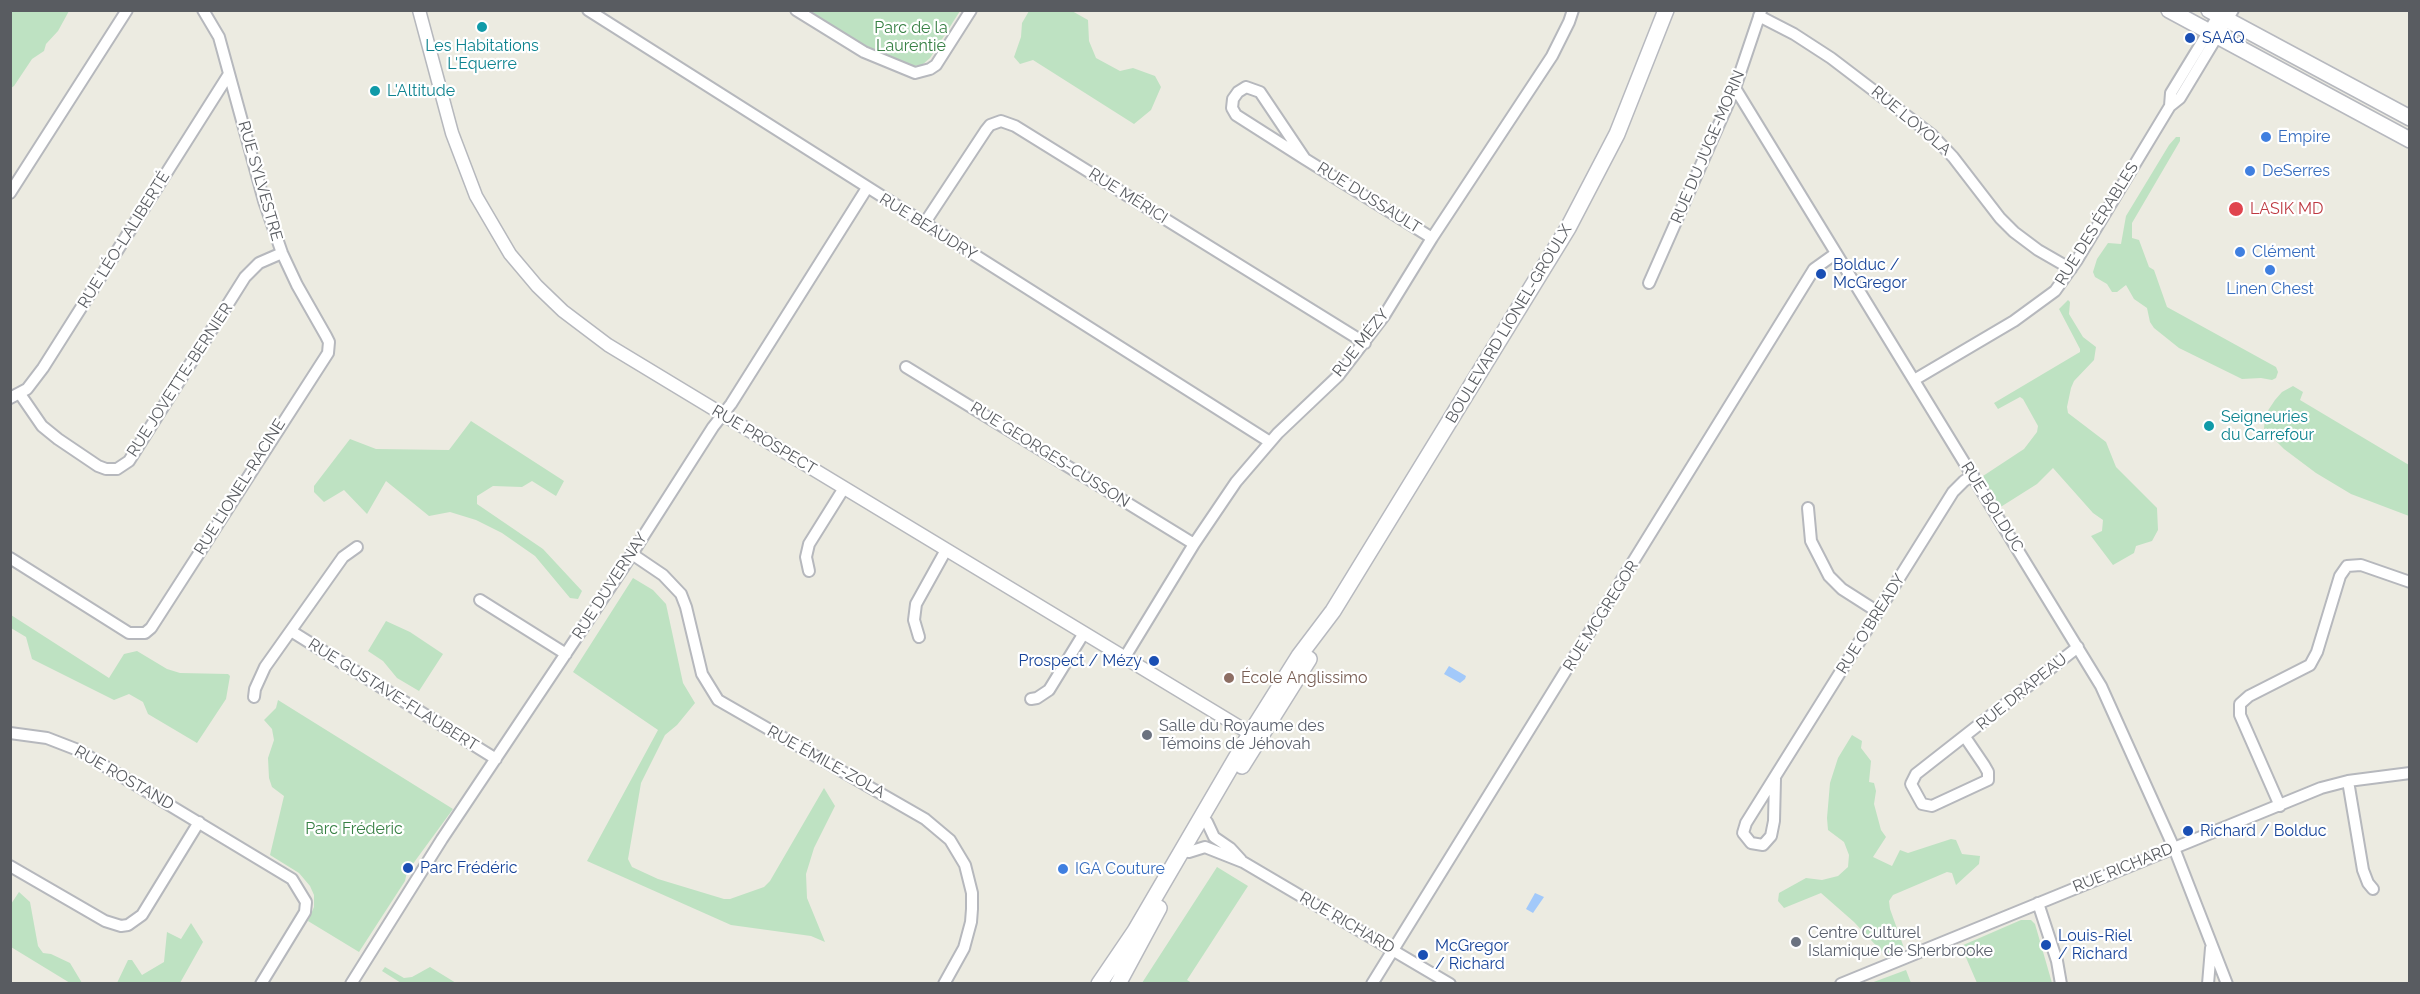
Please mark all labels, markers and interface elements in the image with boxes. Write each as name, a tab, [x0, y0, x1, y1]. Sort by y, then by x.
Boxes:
park label: Parc de la Laurentie	[874, 18, 948, 56]
marker: Les Habitations L'Equerre	[475, 20, 489, 34]
place label: SAAQ	[2202, 28, 2245, 48]
marker: SAAQ	[2183, 31, 2197, 45]
place label: Les Habitations L'Equerre	[425, 36, 539, 74]
street label: RUE DU JUGE-MORIN	[1667, 68, 1749, 226]
place label: L'Altitude	[387, 81, 455, 101]
street label: RUE LOYOLA	[1867, 82, 1955, 160]
marker: L'Altitude	[368, 84, 382, 98]
street label: RUE SYLVESTRE	[234, 119, 286, 243]
place label: Empire	[2278, 127, 2330, 147]
marker: Empire	[2259, 130, 2273, 144]
street label: RUE DUSSAULT	[1314, 158, 1424, 238]
street label: RUE DES ÉRABLES	[2051, 159, 2143, 289]
place label: DeSerres	[2262, 161, 2330, 181]
street label: RUE MÉRICI	[1085, 164, 1171, 228]
marker: DeSerres	[2243, 164, 2257, 178]
street label: RUE LÉO-LALIBERTÉ	[74, 168, 174, 312]
street label: RUE BEAUDRY	[876, 189, 980, 265]
place label: LASIK MD	[2250, 199, 2323, 219]
marker: LASIK MD	[2227, 200, 2245, 218]
street label: BOULEVARD LIONEL-GROULX	[1442, 221, 1576, 427]
place label: Clément	[2252, 242, 2315, 262]
marker: Clément	[2233, 245, 2247, 259]
place label: Bolduc / McGregor	[1833, 255, 1907, 293]
marker: Linen Chest	[2263, 263, 2277, 277]
marker: Bolduc / McGregor	[1814, 267, 1828, 281]
place label: Linen Chest	[2226, 279, 2314, 299]
street label: RUE JOVETTE-BERNIER	[123, 299, 237, 461]
street label: RUE MÉZY	[1329, 305, 1393, 381]
street label: RUE GEORGES-CUSSON	[967, 398, 1133, 512]
street label: RUE PROSPECT	[708, 401, 820, 479]
place label: Seigneuries du Carrefour	[2221, 407, 2314, 445]
street label: RUE LIONEL-RACINE	[190, 416, 290, 558]
marker: Seigneuries du Carrefour	[2202, 419, 2216, 433]
street label: RUE BOLDUC	[1957, 458, 2027, 556]
street label: RUE DUVERNAY	[568, 529, 652, 643]
street label: RUE MCGREGOR	[1559, 557, 1643, 675]
street label: RUE O'BREADY	[1833, 570, 1909, 678]
street label: RUE GUSTAVE-FLAUBERT	[304, 635, 482, 755]
street label: RUE DRAPEAU	[1973, 650, 2071, 734]
place label: Prospect / Mézy	[1018, 651, 1142, 671]
marker: Prospect / Mézy	[1147, 654, 1161, 668]
place label: École Anglissimo	[1241, 668, 1368, 688]
marker: École Anglissimo	[1222, 671, 1236, 685]
place label: Salle du Royaume des Témoins de Jéhovah	[1159, 716, 1324, 754]
street label: RUE ÉMILE-ZOLA	[764, 722, 888, 802]
marker: Salle du Royaume des Témoins de Jéhovah	[1140, 728, 1154, 742]
street label: RUE ROSTAND	[71, 742, 177, 814]
park label: Parc Fréderic	[305, 819, 403, 839]
place label: Richard / Bolduc	[2200, 821, 2327, 841]
marker: Richard / Bolduc	[2181, 824, 2195, 838]
street label: RUE RICHARD	[2070, 839, 2176, 897]
place label: Parc Frédéric	[420, 858, 518, 878]
place label: IGA Couture	[1075, 859, 1165, 879]
marker: Parc Frédéric	[401, 861, 415, 875]
marker: IGA Couture	[1056, 862, 1070, 876]
street label: RUE RICHARD	[1296, 888, 1398, 958]
place label: Centre Culturel Islamique de Sherbrooke	[1808, 923, 1993, 961]
place label: Louis-Riel / Richard	[2058, 926, 2132, 964]
marker: Centre Culturel Islamique de Sherbrooke	[1789, 935, 1803, 949]
place label: McGregor / Richard	[1435, 936, 1509, 974]
marker: Louis-Riel / Richard	[2039, 938, 2053, 952]
marker: McGregor / Richard	[1416, 948, 1430, 962]

